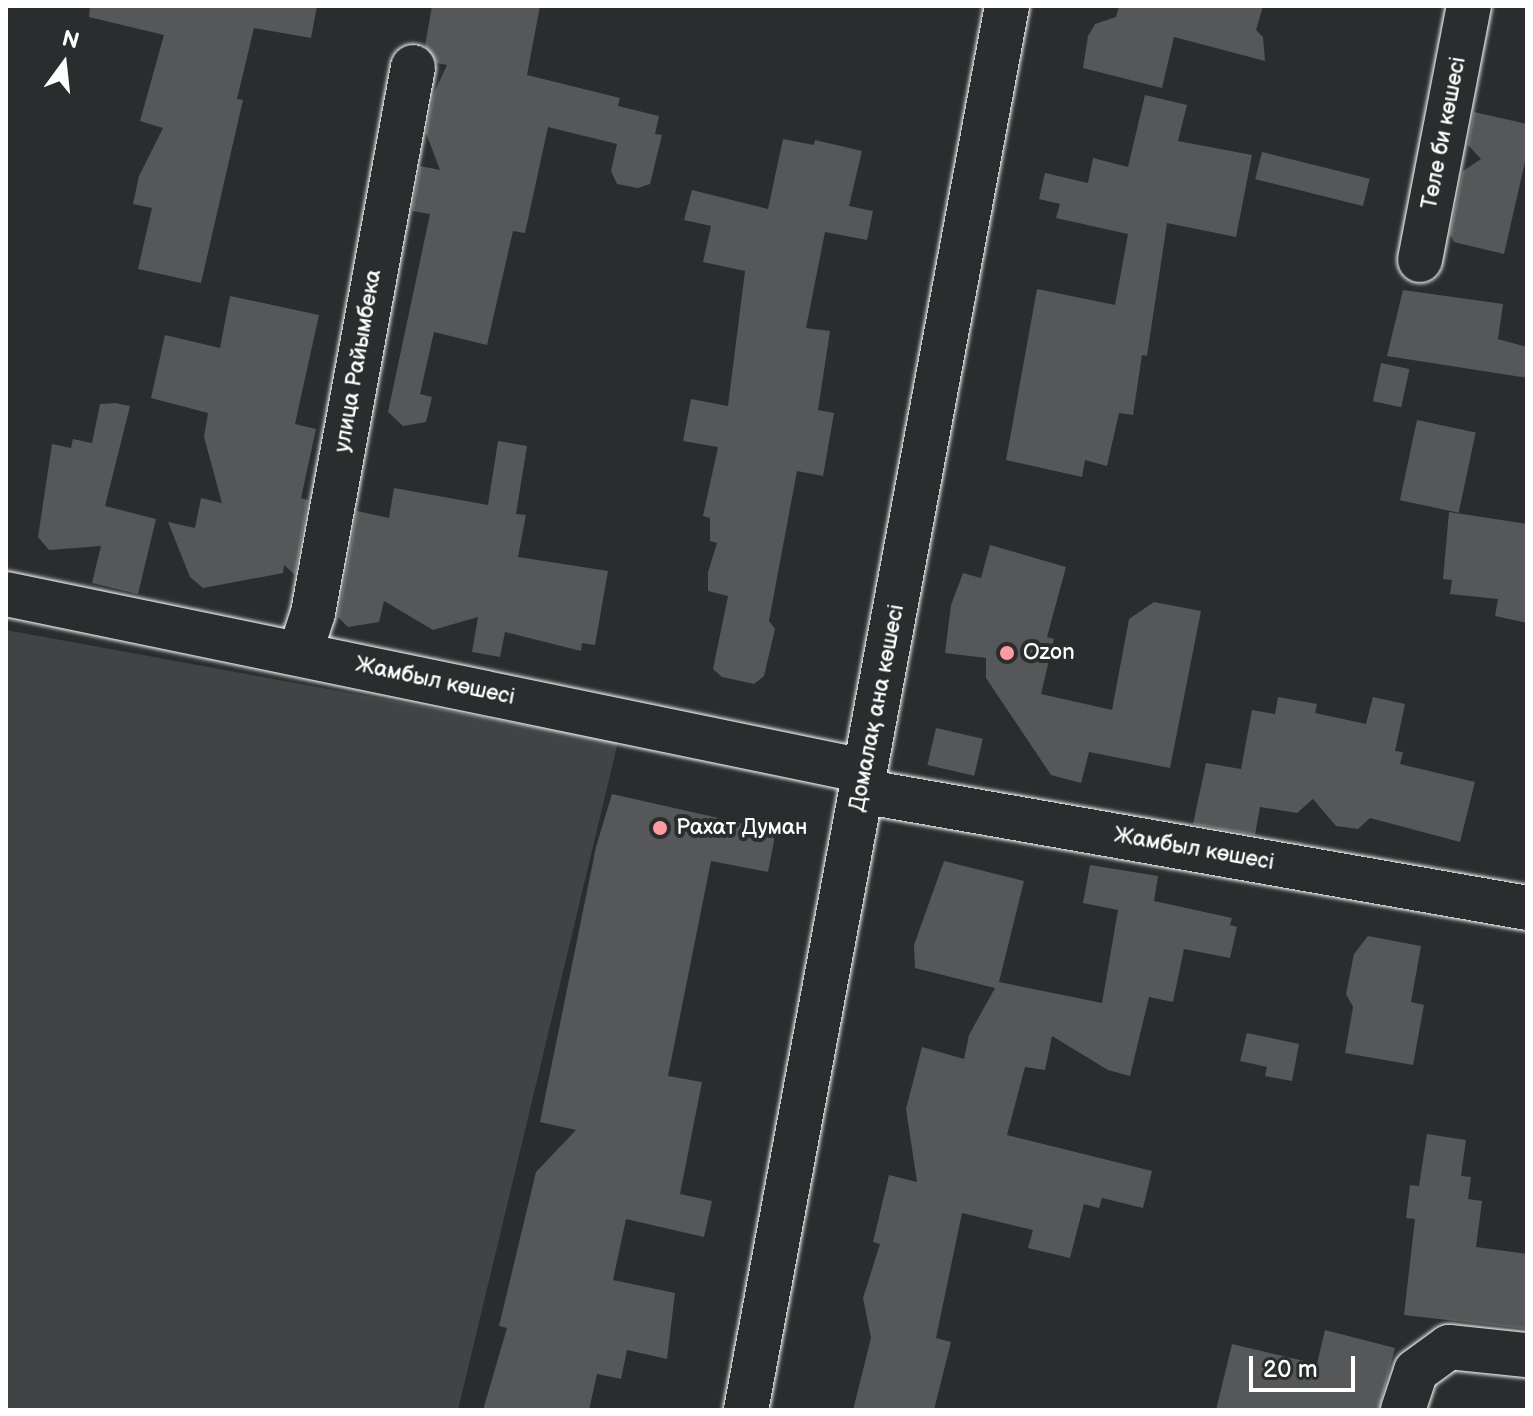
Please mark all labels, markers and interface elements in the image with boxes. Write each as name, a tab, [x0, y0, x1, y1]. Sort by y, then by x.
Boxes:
north arrow	[24, 24, 104, 104]
text: N	[59, 25, 82, 56]
street label: Төле би көшесі	[1416, 55, 1472, 211]
street label: улица Райымбека	[329, 267, 387, 455]
street label: Домалақ ана көшесі	[844, 602, 910, 814]
place label: Ozon	[1023, 640, 1075, 666]
marker: Ozon	[998, 644, 1016, 662]
street label: Жамбыл көшесі	[353, 651, 517, 711]
place label: Рахат Думан	[676, 815, 807, 841]
marker: Рахат Думан	[651, 819, 669, 837]
street label: Жамбыл көшесі	[1112, 822, 1276, 876]
scale bar	[1253, 1340, 1359, 1390]
text: 20 m	[1263, 1355, 1318, 1384]

